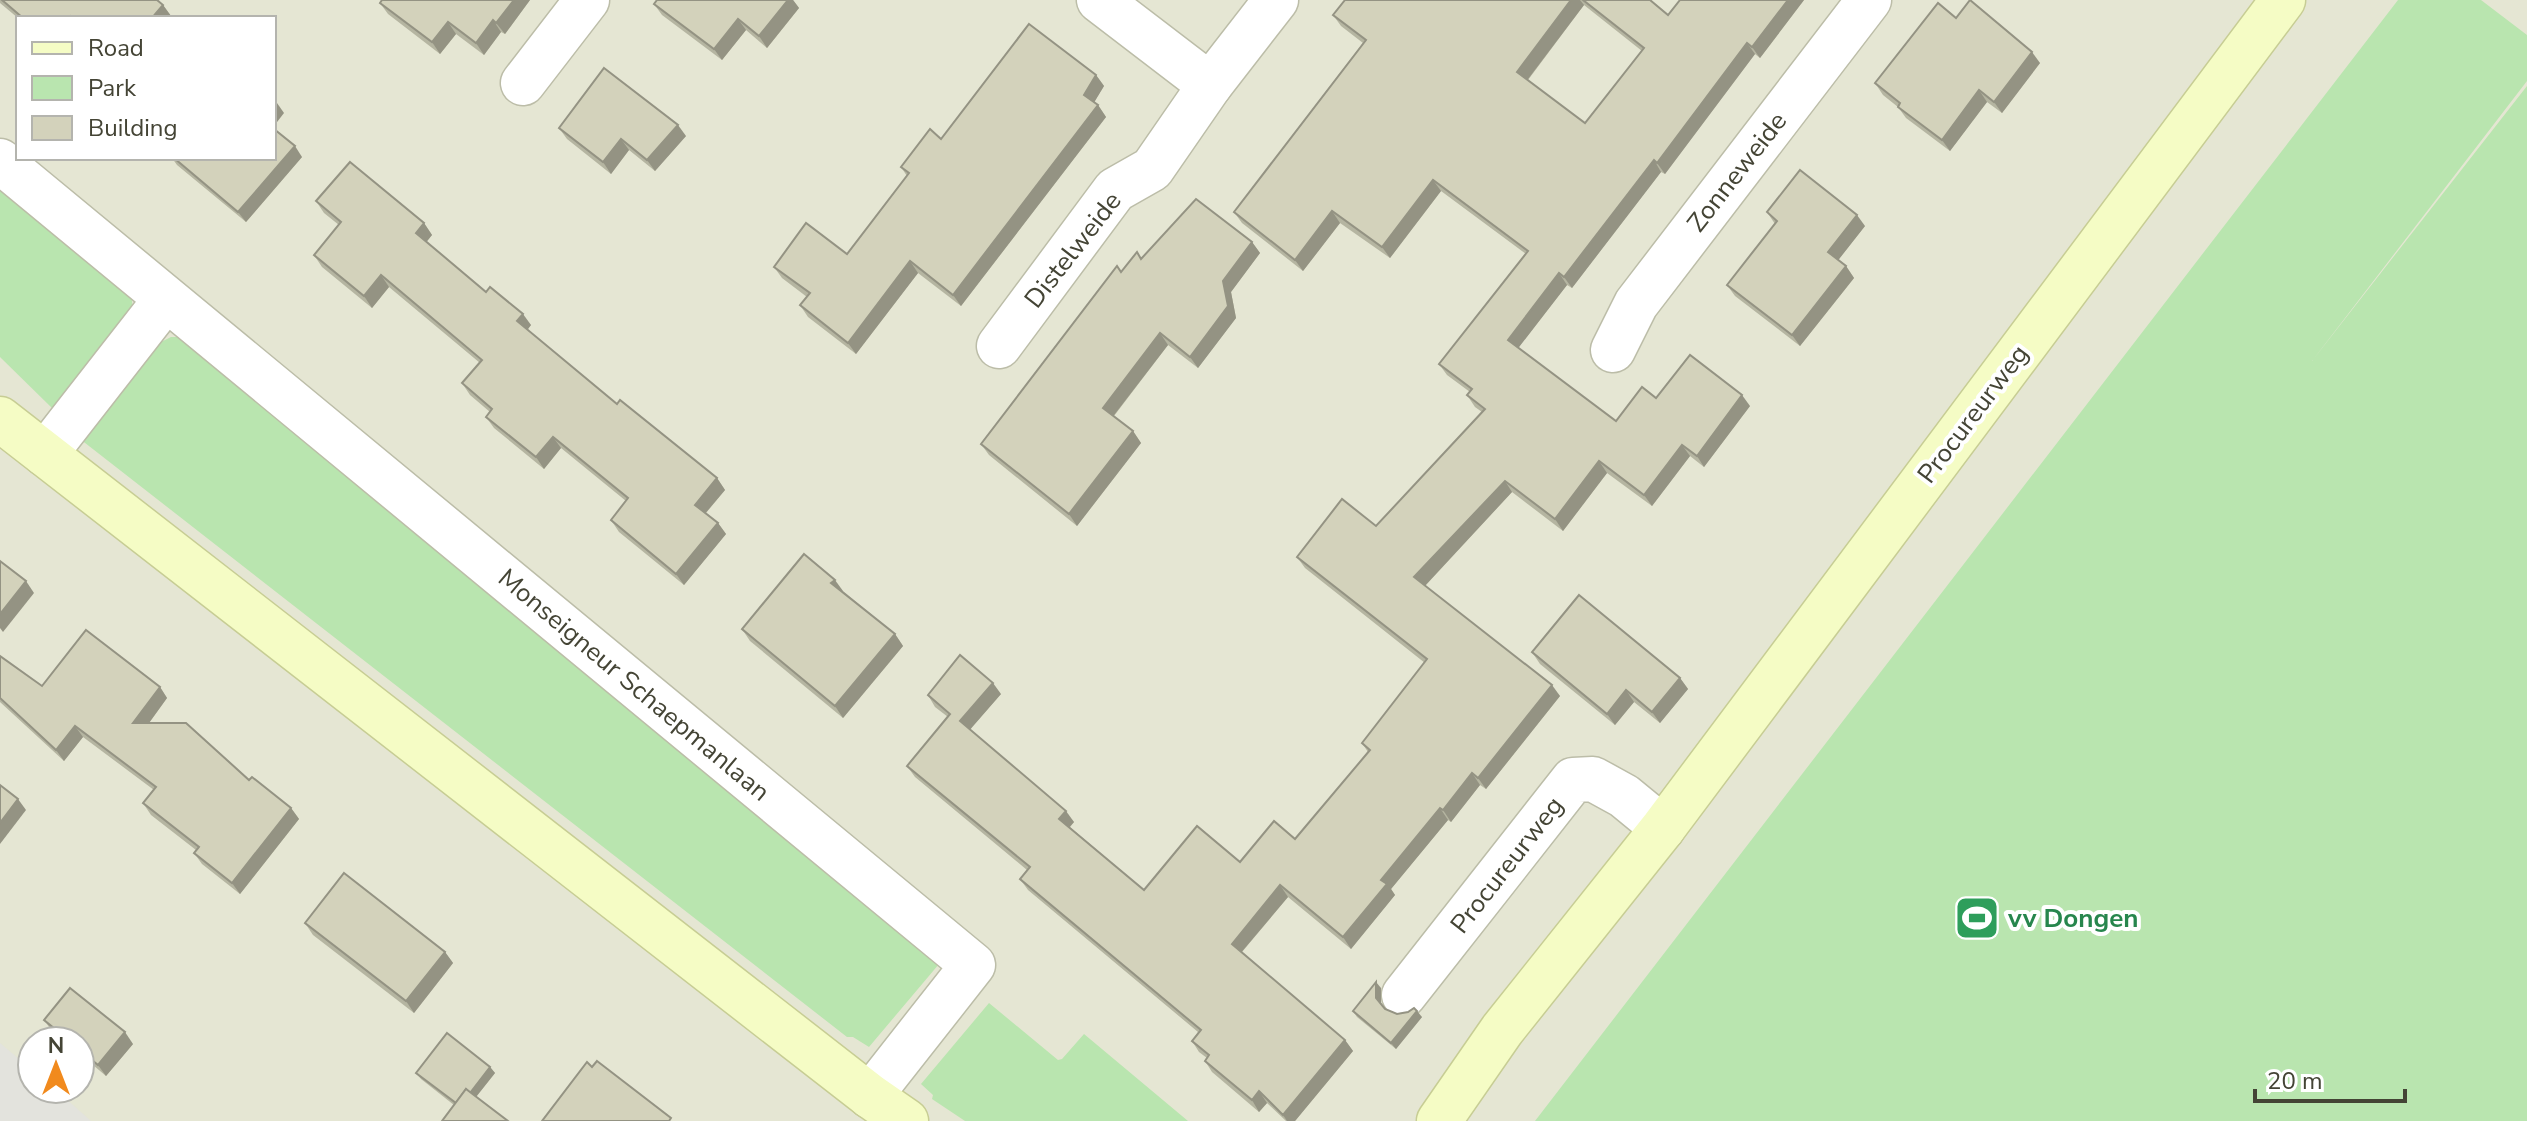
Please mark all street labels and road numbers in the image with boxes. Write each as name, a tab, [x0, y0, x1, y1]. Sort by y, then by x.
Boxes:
street label: Zonneweide	[1679, 105, 1795, 239]
street label: Distelweide	[1017, 185, 1129, 315]
street label: Procureurweg	[1909, 338, 2037, 490]
street label: Monseigneur Schaepmanlaan	[491, 561, 777, 809]
street label: Procureurweg	[1442, 789, 1572, 941]

